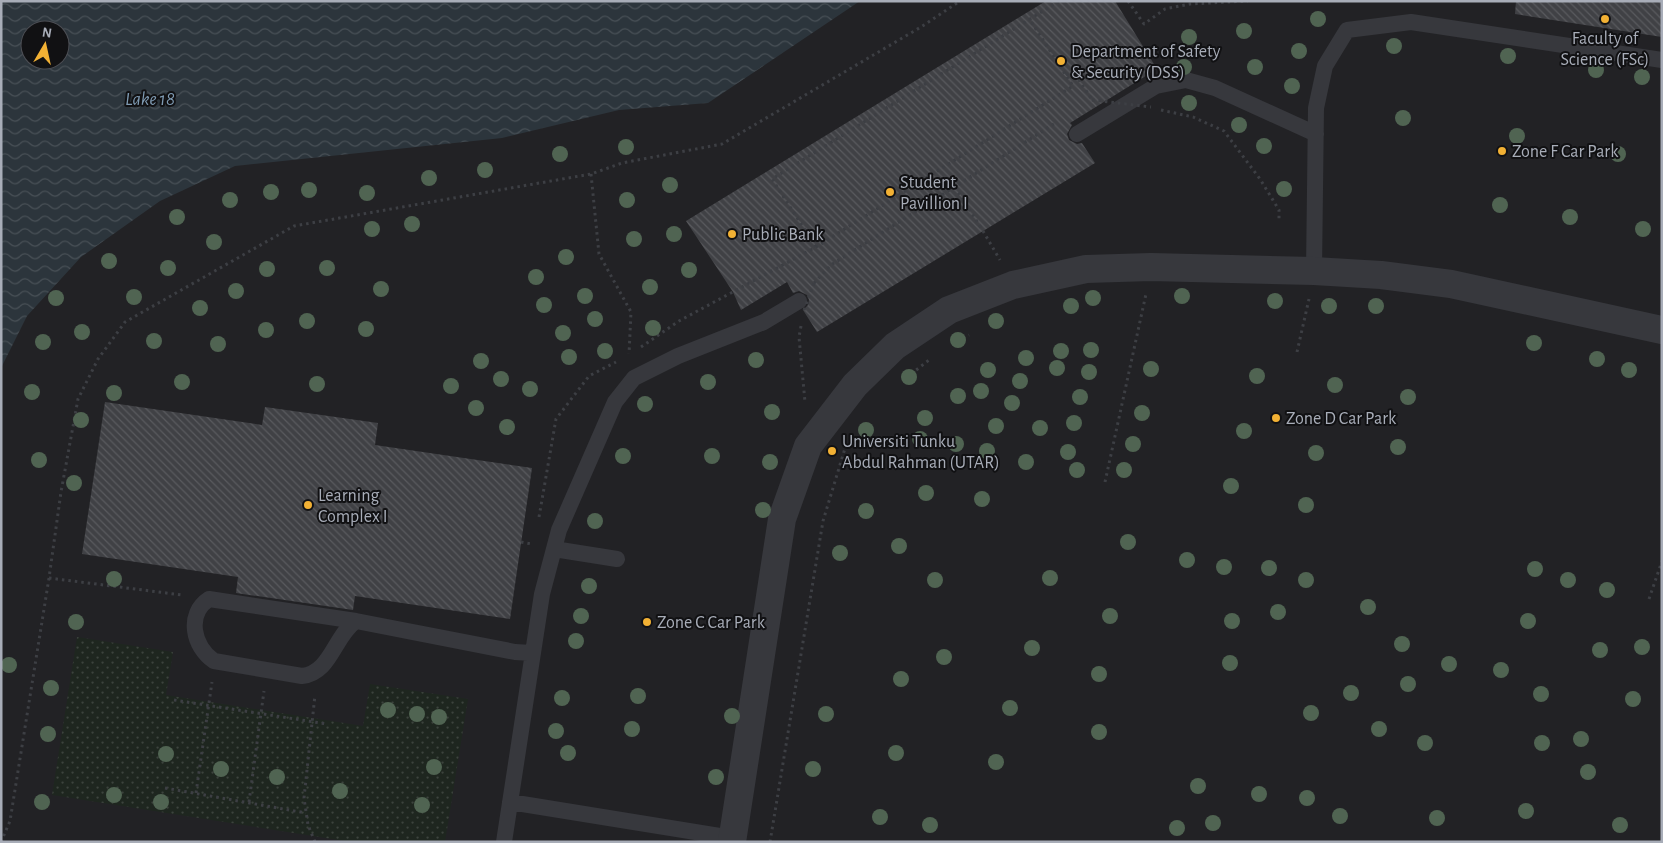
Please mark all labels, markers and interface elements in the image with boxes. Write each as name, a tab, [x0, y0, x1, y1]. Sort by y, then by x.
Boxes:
marker: Faculty of Science (FSc)	[1599, 13, 1611, 25]
north arrow	[20, 20, 70, 70]
text: N	[41, 25, 53, 41]
place label: Faculty of Science (FSc)	[1561, 30, 1649, 69]
place label: Department of Safety & Security (DSS)	[1071, 43, 1221, 82]
marker: Department of Safety & Security (DSS)	[1055, 55, 1067, 67]
water label: Lake 18	[125, 90, 175, 109]
place label: Zone F Car Park	[1512, 143, 1619, 161]
marker: Zone F Car Park	[1496, 145, 1508, 157]
place label: Student Pavillion I	[900, 174, 968, 213]
marker: Student Pavillion I	[884, 186, 896, 198]
place label: Public Bank	[742, 226, 824, 244]
marker: Public Bank	[726, 228, 738, 240]
place label: Zone D Car Park	[1286, 410, 1397, 428]
marker: Zone D Car Park	[1270, 412, 1282, 424]
place label: Universiti Tunku Abdul Rahman (UTAR)	[842, 433, 1000, 472]
marker: Universiti Tunku Abdul Rahman (UTAR)	[826, 445, 838, 457]
place label: Learning Complex I	[318, 487, 388, 526]
marker: Learning Complex I	[302, 499, 314, 511]
place label: Zone C Car Park	[657, 614, 766, 632]
marker: Zone C Car Park	[641, 616, 653, 628]

